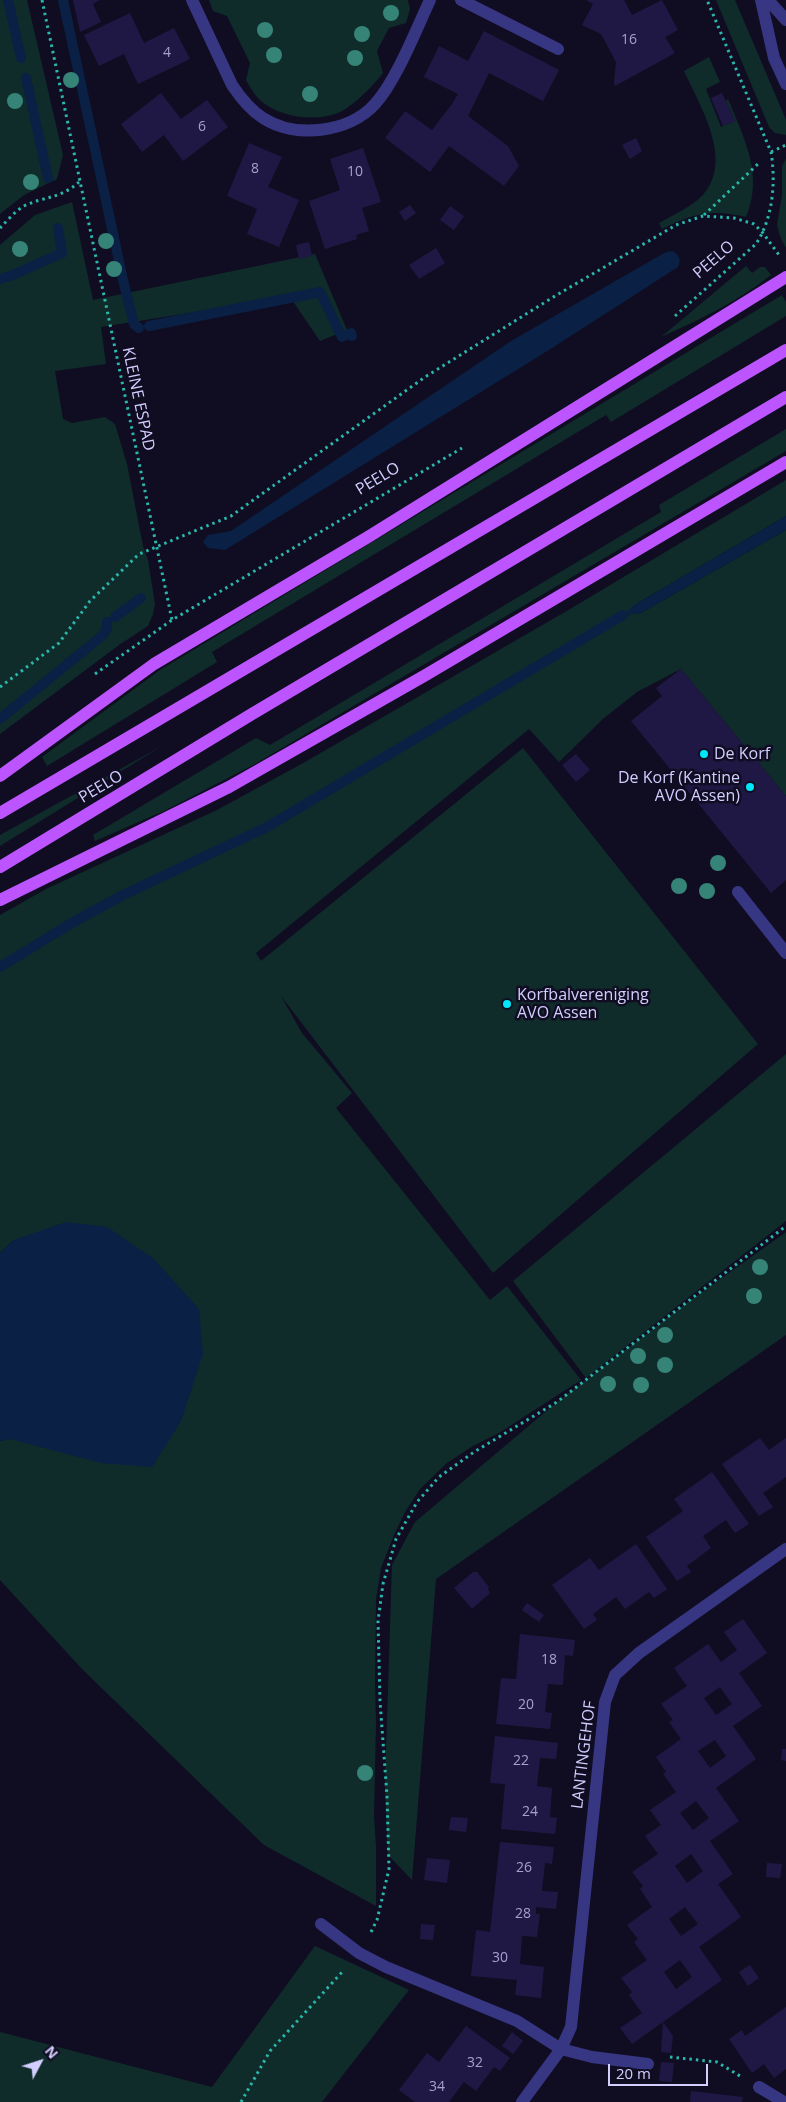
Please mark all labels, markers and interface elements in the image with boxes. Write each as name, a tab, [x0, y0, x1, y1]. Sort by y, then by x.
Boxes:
house number: 16	[621, 32, 637, 48]
house number: 4	[163, 45, 171, 61]
house number: 6	[198, 119, 206, 135]
house number: 8	[251, 161, 259, 177]
house number: 10	[347, 164, 363, 180]
street label: PEELO	[690, 237, 738, 283]
street label: KLEINE ESPAD	[118, 345, 158, 453]
street label: PEELO	[352, 458, 404, 500]
place label: De Korf	[714, 744, 770, 764]
marker: De Korf	[698, 748, 710, 760]
street label: PEELO	[75, 766, 127, 808]
place label: De Korf (Kantine AVO Assen)	[618, 768, 740, 806]
marker: De Korf (Kantine AVO Assen)	[744, 781, 756, 793]
place label: Korfbalvereniging AVO Assen	[517, 985, 649, 1023]
marker: Korfbalvereniging AVO Assen	[501, 998, 513, 1010]
house number: 18	[541, 1652, 557, 1668]
house number: 20	[518, 1697, 534, 1713]
street label: LANTINGEHOF	[568, 1700, 600, 1810]
house number: 22	[513, 1753, 529, 1769]
house number: 24	[522, 1804, 538, 1820]
house number: 26	[516, 1860, 532, 1876]
house number: 28	[515, 1906, 531, 1922]
house number: 30	[492, 1950, 508, 1966]
north arrow	[15, 2037, 65, 2087]
text: N	[41, 2042, 63, 2063]
scale bar	[611, 2054, 711, 2086]
house number: 32	[467, 2055, 483, 2071]
text: 20 m	[616, 2063, 651, 2083]
house number: 34	[429, 2079, 445, 2095]

